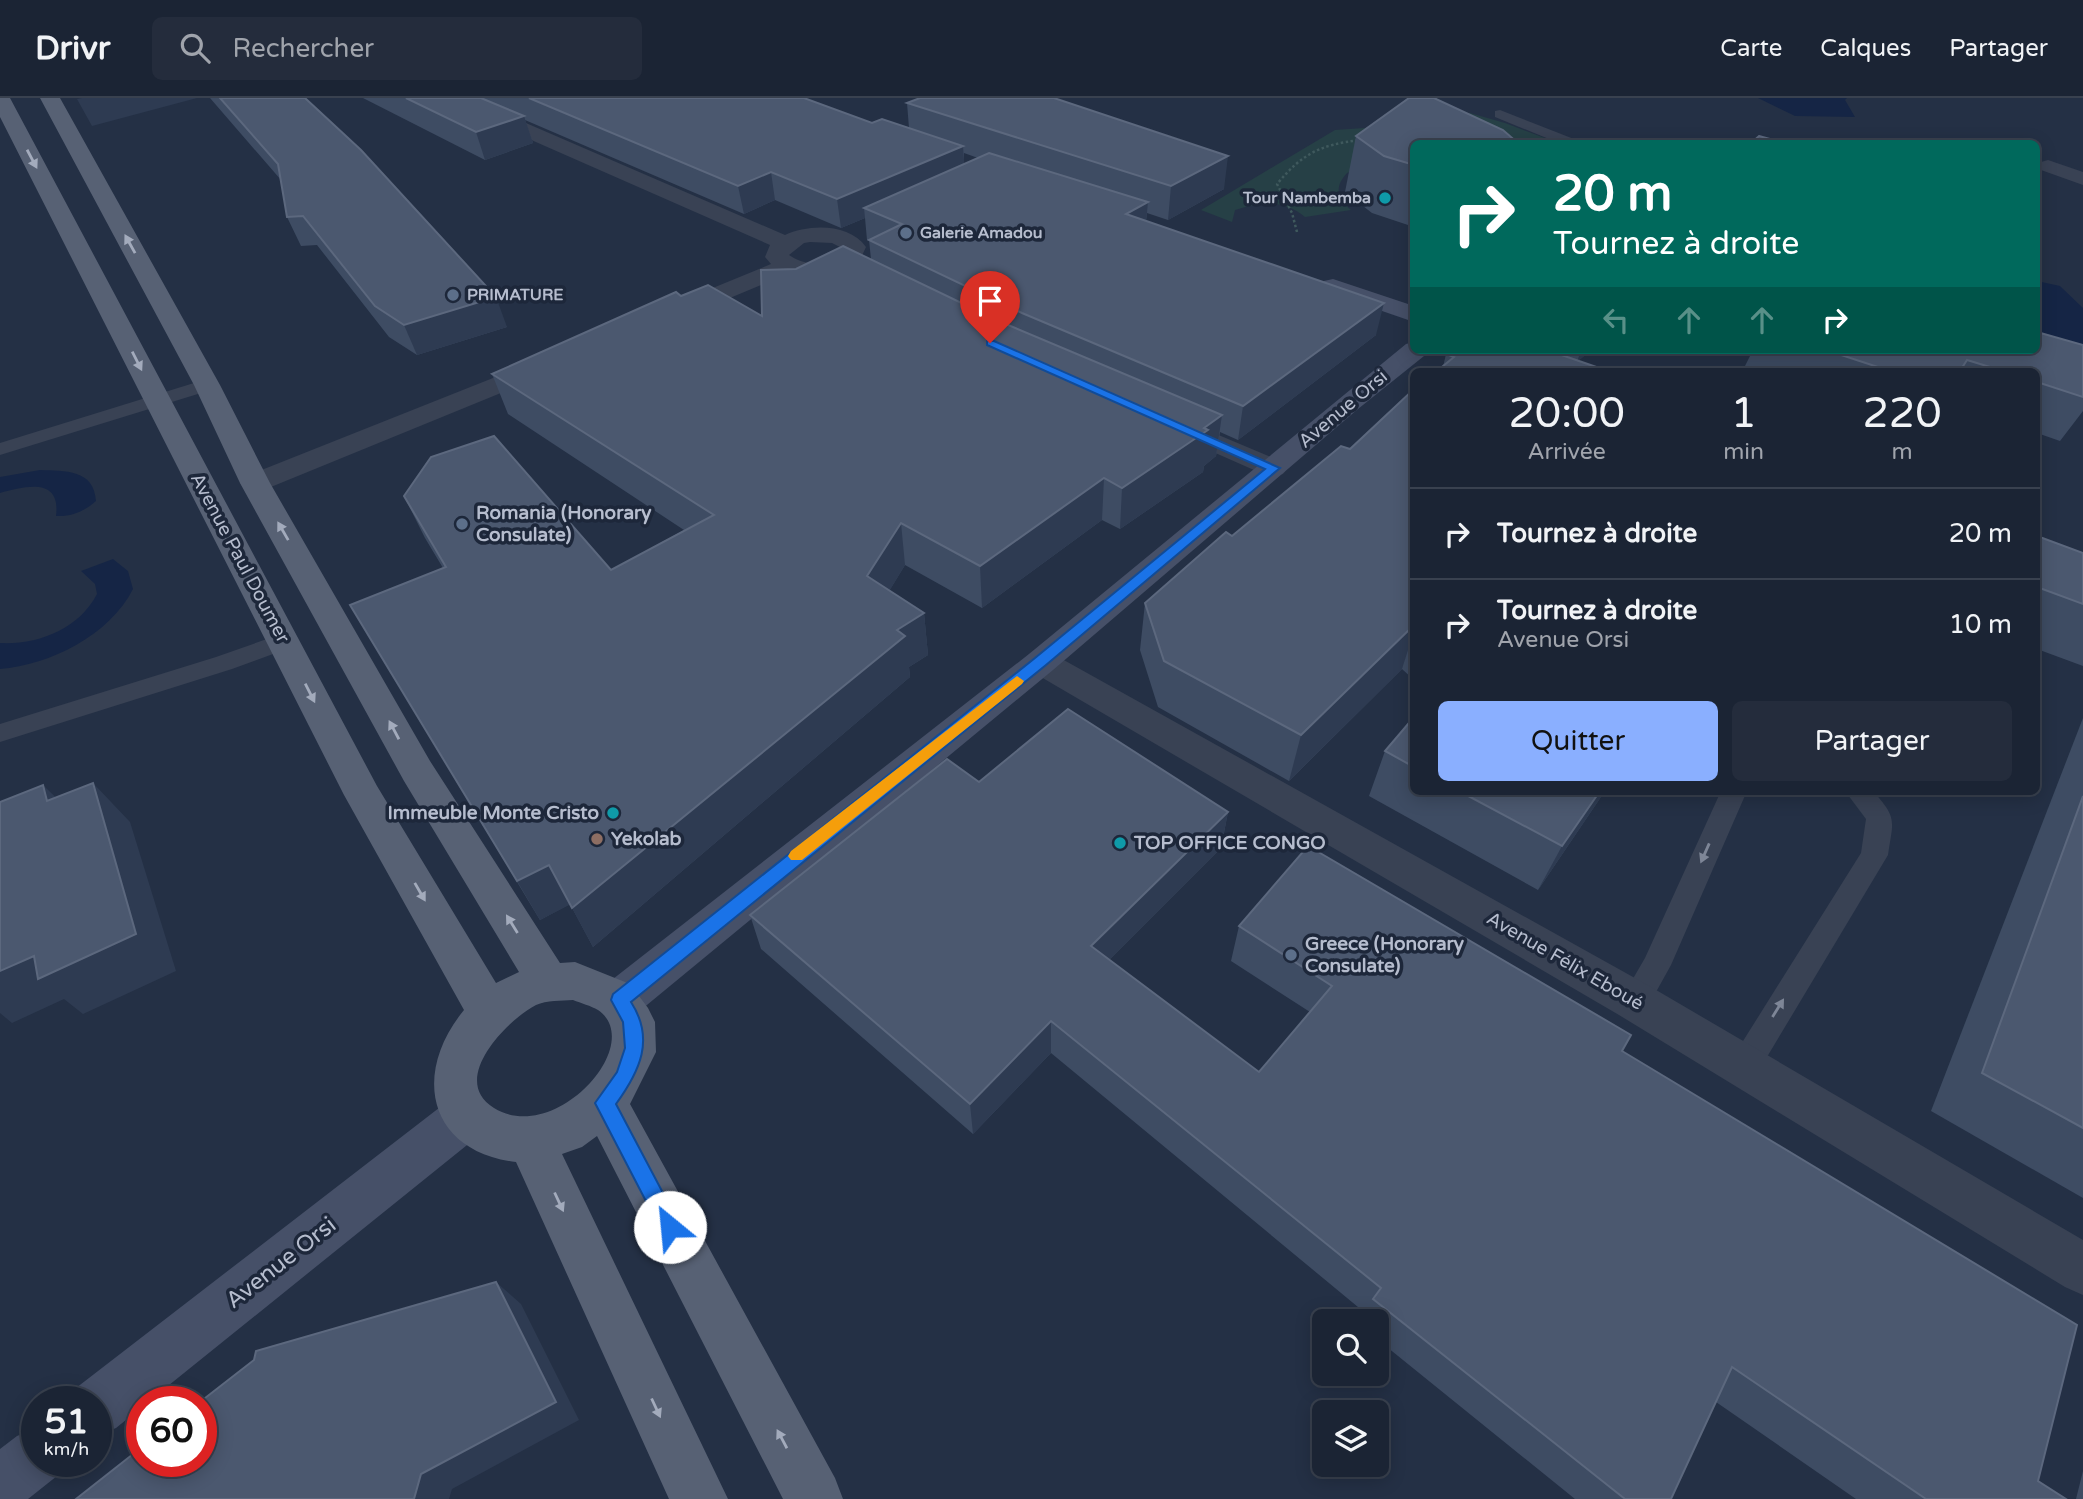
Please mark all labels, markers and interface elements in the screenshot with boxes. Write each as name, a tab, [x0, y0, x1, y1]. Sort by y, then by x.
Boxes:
search box	[152, 17, 642, 80]
text: Drivr	[35, 29, 110, 68]
icon: search	[176, 29, 214, 67]
text: Rechercher	[232, 33, 374, 64]
text: Carte	[1720, 34, 1782, 63]
text: Calques	[1820, 34, 1911, 63]
text: Partager	[1949, 34, 2048, 63]
one-way arrow	[26, 149, 38, 169]
text: 20 m	[1553, 165, 1672, 224]
icon: right	[1438, 168, 1529, 259]
place label: Tour Nambemba	[1242, 188, 1371, 208]
marker: Tour Nambemba	[1377, 190, 1393, 206]
place label: Galerie Amadou	[920, 223, 1043, 243]
marker: Galerie Amadou	[898, 225, 914, 241]
text: Tournez à droite	[1553, 225, 1799, 263]
one-way arrow	[124, 234, 135, 254]
pin	[960, 271, 1020, 343]
icon: arrive	[971, 282, 1009, 320]
place label: PRIMATURE	[467, 285, 564, 305]
marker: PRIMATURE	[445, 287, 461, 303]
icon: left	[1597, 301, 1635, 339]
icon: ahead	[1670, 301, 1708, 339]
icon: ahead	[1743, 301, 1781, 339]
icon: right	[1816, 301, 1854, 339]
one-way arrow	[130, 351, 142, 371]
street label: Avenue Orsi	[1294, 365, 1392, 453]
text: 20:00	[1508, 388, 1625, 439]
text: 1	[1730, 388, 1757, 439]
text: 220	[1862, 388, 1942, 439]
text: Arrivée	[1527, 438, 1606, 466]
text: min	[1723, 438, 1764, 466]
text: m	[1891, 438, 1913, 466]
street label: Avenue Paul Doumer	[186, 469, 295, 647]
place label: Romania (Honorary Consulate)	[476, 502, 652, 546]
icon: right	[1438, 515, 1476, 553]
marker: Romania (Honorary Consulate)	[454, 516, 470, 532]
text: Tournez à droite	[1497, 518, 1697, 549]
text: 20 m	[1949, 518, 2012, 549]
one-way arrow	[277, 522, 289, 541]
text: Tournez à droite	[1497, 595, 1697, 626]
icon: right	[1438, 606, 1476, 644]
text: 10 m	[1949, 609, 2012, 640]
text: Avenue Orsi	[1497, 626, 1629, 654]
one-way arrow	[304, 683, 316, 702]
button: Quitter	[1438, 701, 1718, 781]
button: Partager	[1732, 701, 2012, 781]
one-way arrow	[388, 720, 400, 739]
place label: Immeuble Monte Cristo	[388, 802, 599, 824]
marker: Immeuble Monte Cristo	[605, 805, 621, 821]
place label: Yekolab	[611, 828, 682, 850]
marker: Yekolab	[589, 831, 605, 847]
place label: TOP OFFICE CONGO	[1133, 832, 1326, 854]
marker: TOP OFFICE CONGO	[1112, 835, 1128, 851]
one-way arrow	[1699, 843, 1711, 863]
one-way arrow	[413, 882, 426, 901]
street label: Avenue Félix Eboué	[1483, 907, 1647, 1015]
one-way arrow	[505, 915, 518, 934]
place label: Greece (Honorary Consulate)	[1305, 933, 1465, 977]
marker: Greece (Honorary Consulate)	[1283, 947, 1299, 963]
one-way arrow	[1772, 998, 1785, 1017]
position arrow	[633, 1190, 707, 1264]
one-way arrow	[554, 1192, 565, 1212]
street label: Avenue Orsi	[220, 1211, 342, 1315]
map controls	[1312, 1309, 1389, 1477]
button: search	[1312, 1309, 1389, 1386]
speed limit sign: 60	[126, 1386, 217, 1477]
one-way arrow	[650, 1398, 662, 1418]
button: layers	[1312, 1400, 1389, 1477]
text: 51	[45, 1401, 88, 1443]
one-way arrow	[776, 1429, 788, 1448]
text: km/h	[44, 1438, 89, 1460]

